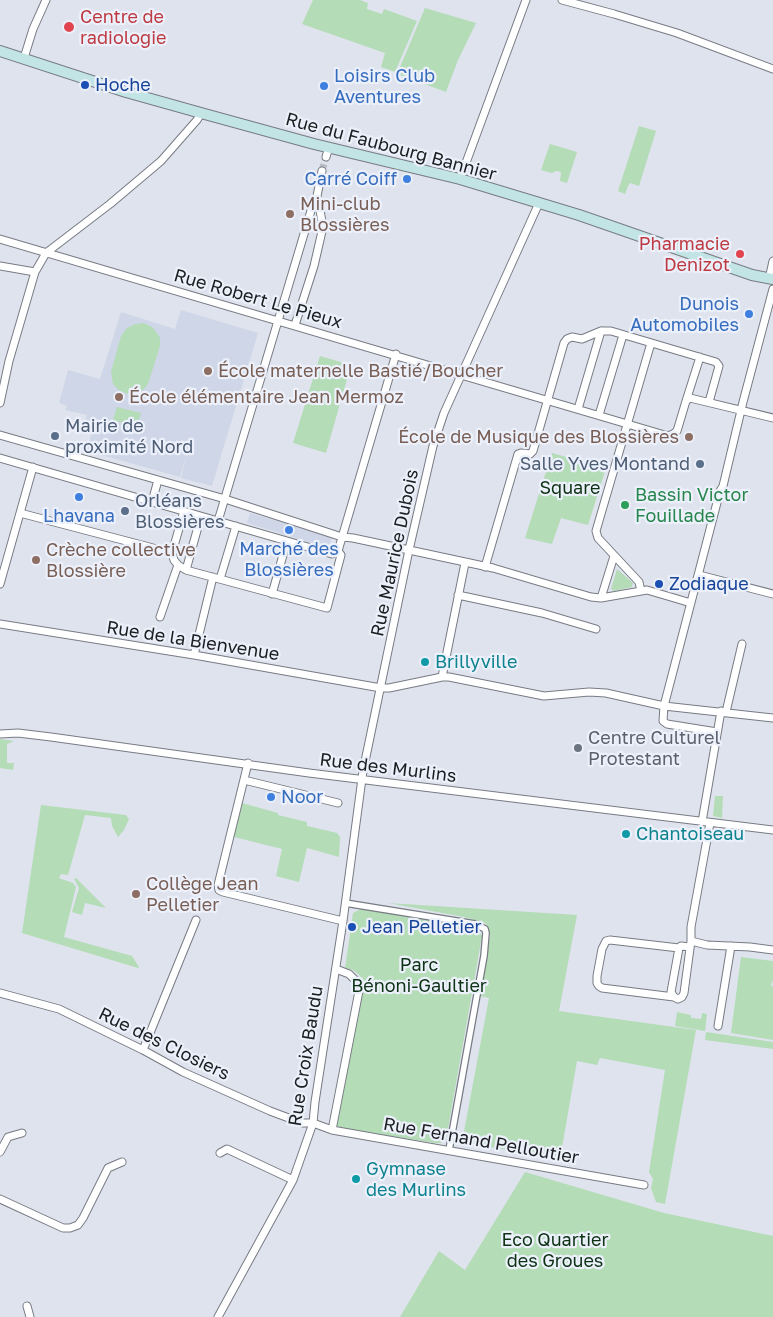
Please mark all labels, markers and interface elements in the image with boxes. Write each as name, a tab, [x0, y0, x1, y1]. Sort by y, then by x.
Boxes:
place label: Centre de radiologie	[80, 6, 166, 48]
marker: Centre de radiologie	[62, 20, 76, 34]
place label: Loisirs Club Aventures	[334, 65, 435, 108]
place label: Hoche	[95, 74, 151, 96]
marker: Hoche	[79, 79, 91, 91]
marker: Loisirs Club Aventures	[318, 80, 330, 92]
street label: Rue du Faubourg Bannier	[283, 108, 499, 186]
place label: Carré Coiff	[305, 168, 397, 190]
marker: Carré Coiff	[401, 173, 413, 185]
place label: Mini-club Blossières	[300, 193, 390, 235]
marker: Mini-club Blossières	[284, 208, 296, 220]
place label: Pharmacie Denizot	[639, 233, 730, 276]
marker: Pharmacie Denizot	[734, 248, 746, 260]
street label: Rue Robert Le Pieux	[171, 265, 345, 333]
place label: Dunois Automobiles	[630, 293, 739, 336]
marker: Dunois Automobiles	[743, 308, 755, 320]
place label: École maternelle Bastié/Boucher	[218, 360, 503, 382]
marker: École maternelle Bastié/Boucher	[202, 365, 214, 377]
place label: École élémentaire Jean Mermoz	[129, 386, 404, 408]
marker: École élémentaire Jean Mermoz	[113, 391, 125, 403]
place label: Mairie de proximité Nord	[65, 415, 193, 458]
place label: École de Musique des Blossières	[398, 426, 679, 448]
marker: Mairie de proximité Nord	[49, 430, 61, 442]
marker: École de Musique des Blossières	[683, 431, 695, 443]
place label: Salle Yves Montand	[520, 453, 690, 475]
marker: Salle Yves Montand	[694, 458, 706, 470]
street label: Rue Maurice Dubois	[367, 467, 423, 639]
park label: Square	[540, 477, 600, 499]
place label: Bassin Victor Fouillade	[635, 484, 748, 526]
place label: Orléans Blossières	[135, 490, 225, 532]
marker: Lhavana	[73, 491, 85, 503]
marker: Bassin Victor Fouillade	[619, 499, 631, 511]
place label: Lhavana	[43, 505, 115, 527]
marker: Orléans Blossières	[119, 505, 131, 517]
marker: Marché des Blossières	[283, 524, 295, 536]
place label: Marché des Blossières	[239, 538, 339, 580]
place label: Crèche collective Blossière	[46, 539, 196, 582]
marker: Crèche collective Blossière	[30, 554, 42, 566]
place label: Zodiaque	[669, 573, 749, 595]
marker: Zodiaque	[653, 578, 665, 590]
street label: Rue de la Bienvenue	[105, 617, 281, 665]
place label: Brillyville	[435, 651, 517, 673]
marker: Brillyville	[419, 656, 431, 668]
place label: Centre Culturel Protestant	[588, 727, 720, 770]
marker: Centre Culturel Protestant	[572, 742, 584, 754]
street label: Rue des Murlins	[318, 749, 458, 787]
place label: Noor	[281, 786, 323, 808]
marker: Noor	[265, 791, 277, 803]
place label: Chantoiseau	[636, 823, 744, 845]
marker: Chantoiseau	[620, 828, 632, 840]
place label: Collège Jean Pelletier	[146, 873, 258, 916]
marker: Collège Jean Pelletier	[130, 888, 142, 900]
place label: Jean Pelletier	[362, 916, 481, 938]
marker: Jean Pelletier	[346, 921, 358, 933]
park label: Parc Bénoni-Gaultier	[351, 954, 487, 996]
street label: Rue Croix Baudu	[284, 984, 328, 1128]
street label: Rue des Closiers	[95, 1003, 233, 1085]
street label: Rue Fernand Pelloutier	[382, 1113, 580, 1169]
place label: Gymnase des Murlins	[366, 1158, 466, 1200]
marker: Gymnase des Murlins	[350, 1173, 362, 1185]
park label: Eco Quartier des Groues	[501, 1229, 609, 1272]

